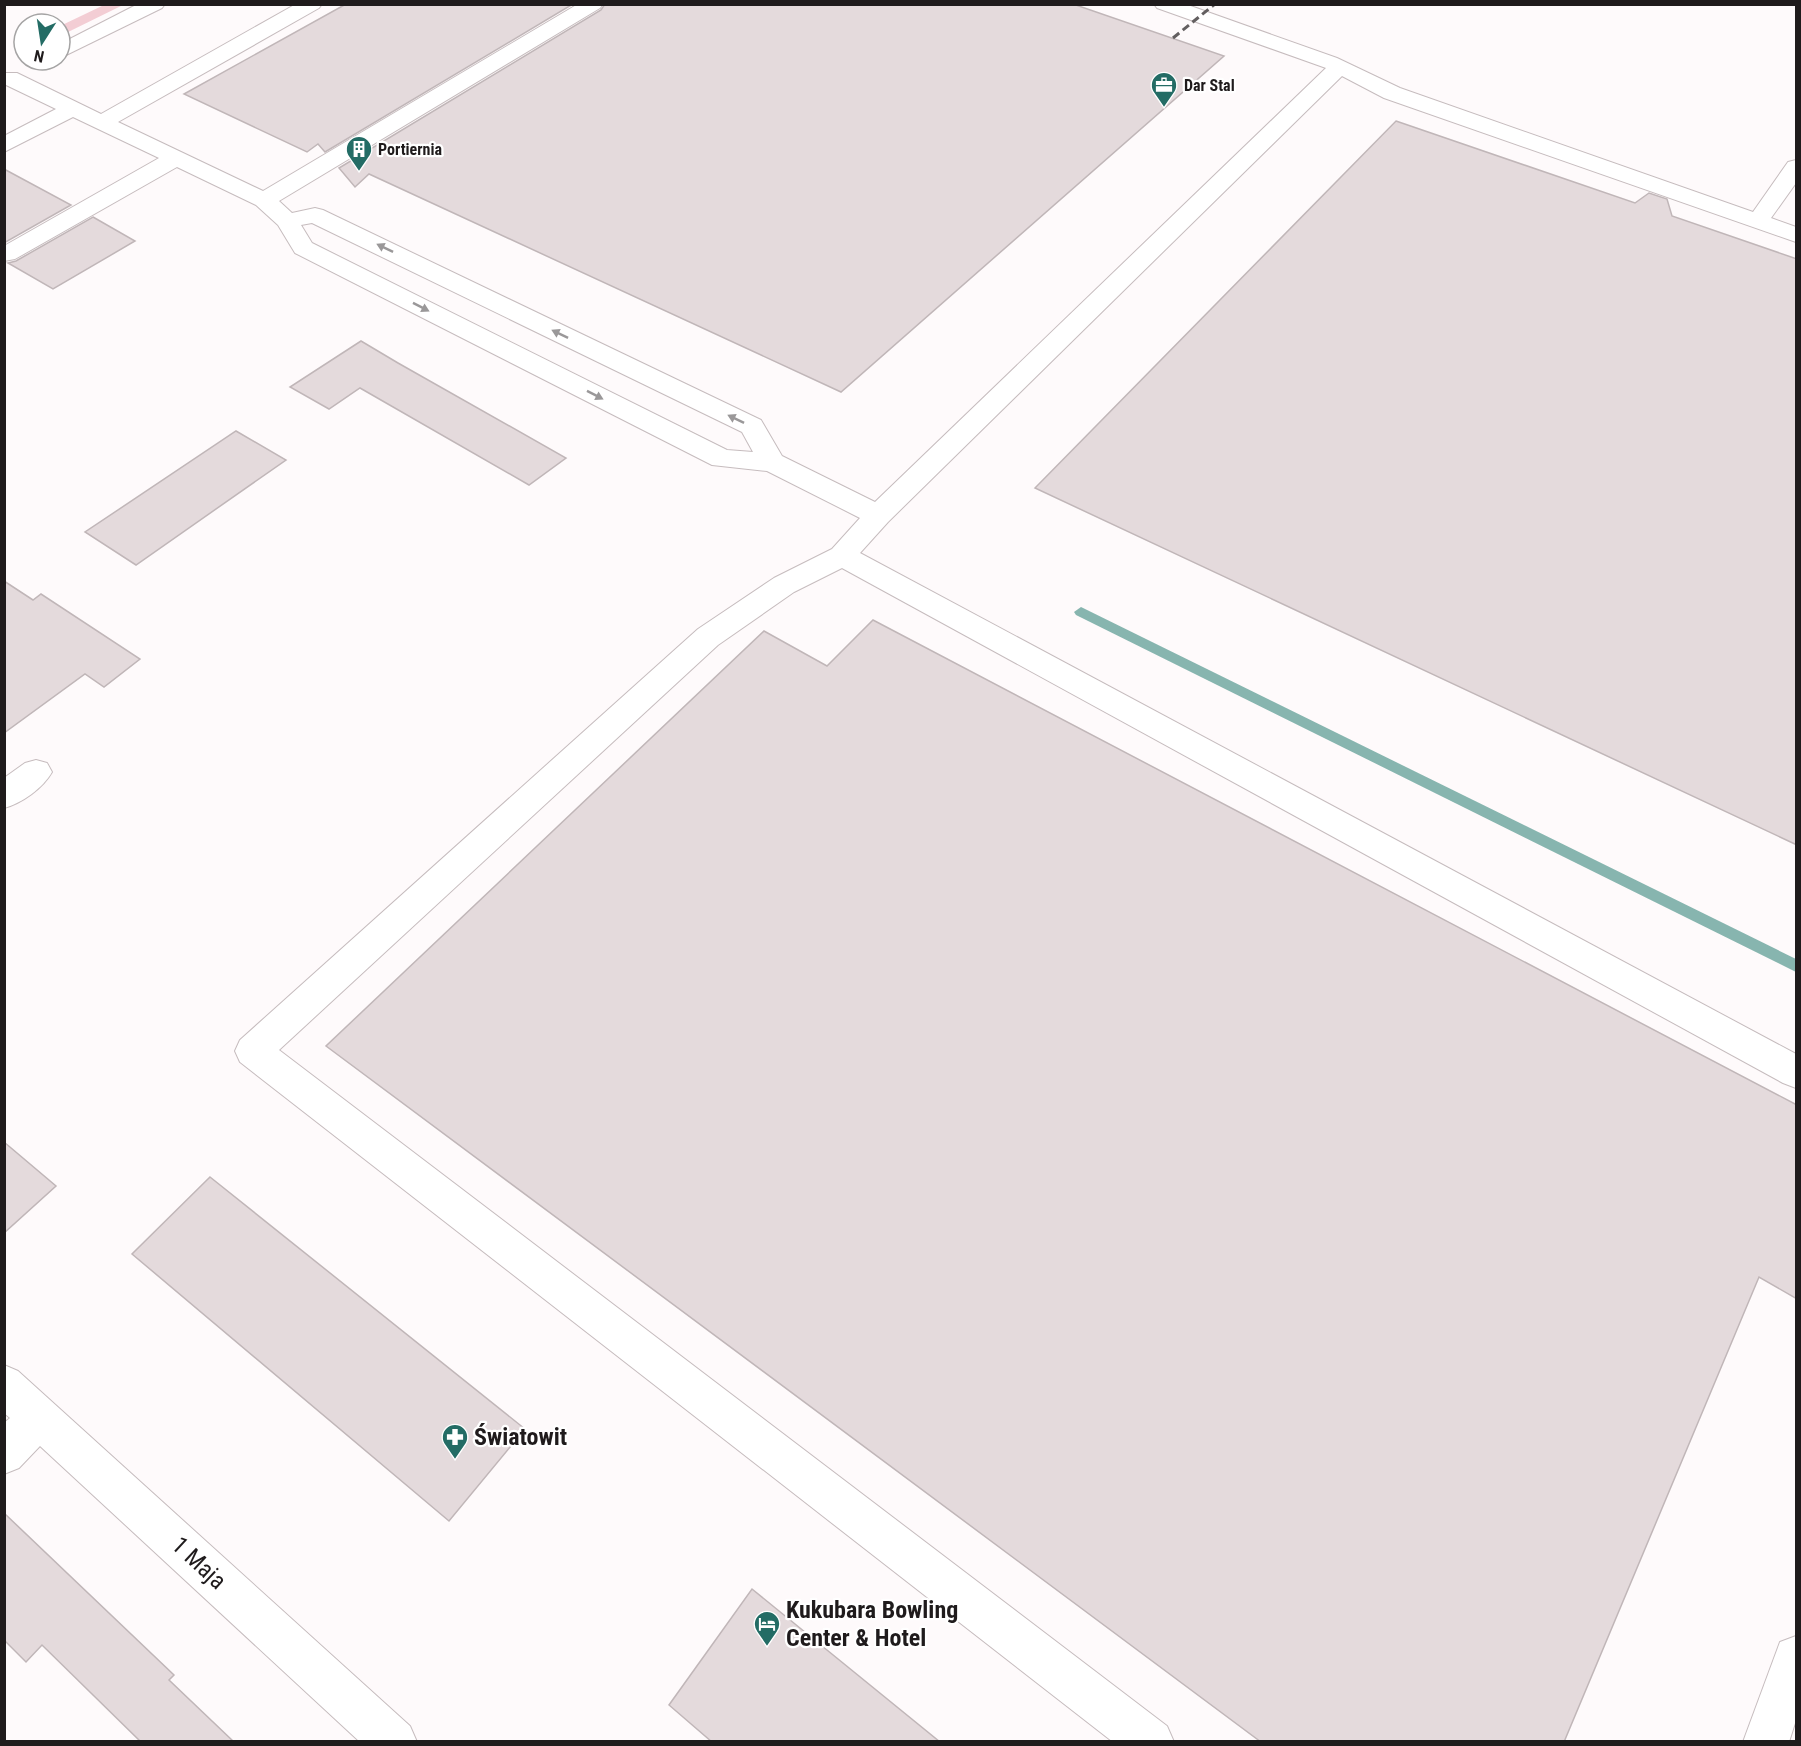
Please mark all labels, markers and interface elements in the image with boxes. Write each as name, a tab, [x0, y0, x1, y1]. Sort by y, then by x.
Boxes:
north arrow	[12, 12, 72, 72]
text: N	[32, 46, 46, 66]
office icon: Dar Stal	[1149, 70, 1179, 108]
place label: Dar Stal	[1184, 76, 1235, 95]
building icon: Portiernia	[344, 134, 374, 172]
place label: Portiernia	[378, 140, 442, 159]
one-way arrow	[376, 244, 393, 253]
one-way arrow	[412, 302, 430, 312]
one-way arrow	[552, 329, 569, 338]
one-way arrow	[586, 390, 604, 400]
one-way arrow	[727, 414, 744, 423]
pharmacy icon: Światowit	[440, 1422, 470, 1460]
place label: Światowit	[474, 1423, 567, 1451]
street label: 1 Maja	[166, 1531, 232, 1595]
place label: Kukubara Bowling Center & Hotel	[786, 1596, 958, 1652]
hotel icon: Kukubara Bowling Center & Hotel	[752, 1609, 782, 1647]

